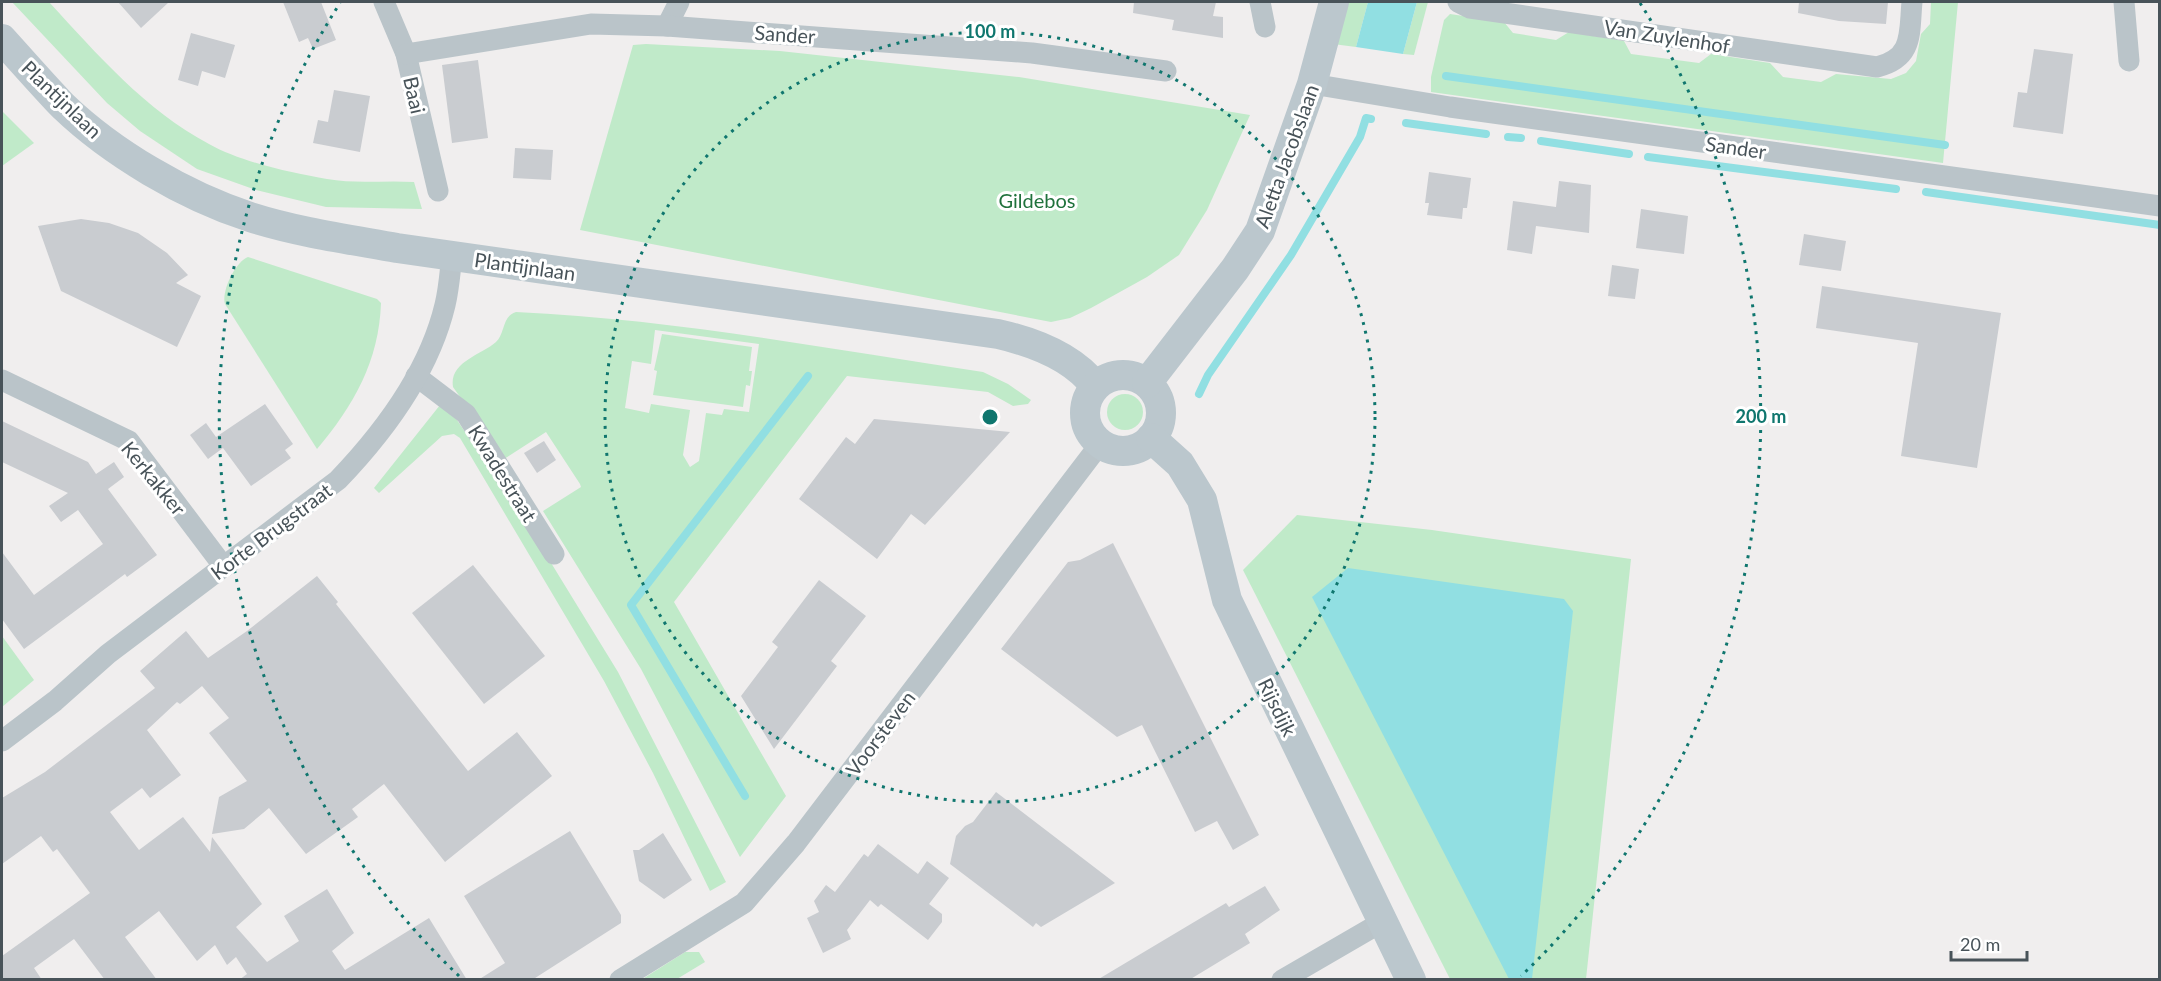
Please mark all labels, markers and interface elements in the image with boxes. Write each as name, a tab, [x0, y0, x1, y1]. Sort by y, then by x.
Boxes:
street label: Van Zuylenhof	[1602, 14, 1732, 58]
street label: Sander	[754, 20, 817, 48]
text: 100 m	[965, 20, 1015, 42]
street label: Plantijnlaan	[17, 55, 107, 143]
street label: Baai	[399, 74, 431, 116]
street label: Aletta Jacobslaan	[1249, 81, 1323, 231]
street label: Sander	[1704, 131, 1769, 163]
park label: Gildebos	[998, 188, 1076, 212]
street label: Plantijnlaan	[473, 247, 577, 285]
text: 200 m	[1736, 405, 1786, 427]
centre of rings	[980, 407, 1000, 427]
street label: Kwadestraat	[464, 420, 542, 526]
street label: Kerkakker	[117, 436, 191, 520]
street label: Korte Brugstraat	[206, 478, 336, 584]
street label: Rijsdijk	[1254, 674, 1303, 741]
street label: Voorsteven	[840, 686, 920, 780]
scale bar	[1951, 924, 2028, 962]
text: 20 m	[1960, 933, 2000, 955]

